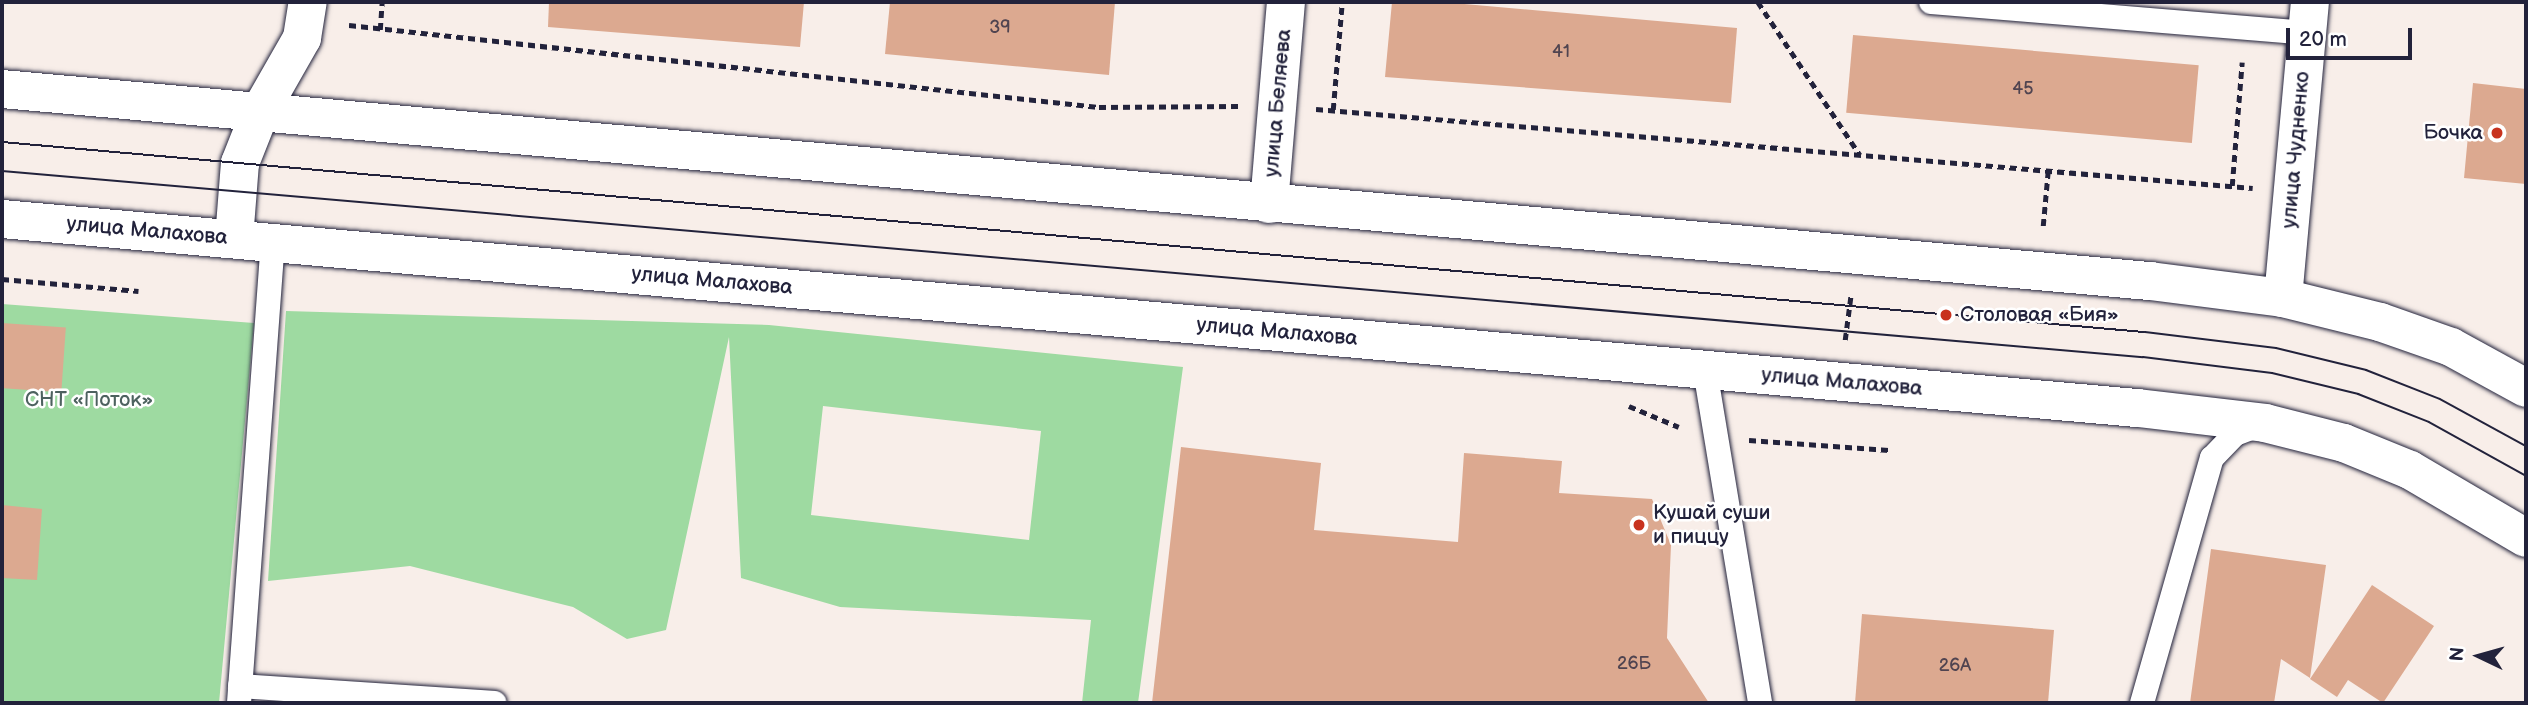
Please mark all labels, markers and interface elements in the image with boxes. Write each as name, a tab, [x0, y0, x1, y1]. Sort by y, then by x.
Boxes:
scale bar	[2290, 14, 2416, 58]
house number: 39	[989, 17, 1011, 39]
text: 20 m	[2299, 27, 2347, 52]
street label: улица Беляева	[1259, 28, 1297, 178]
house number: 41	[1552, 41, 1570, 63]
street label: улица Чудненко	[2277, 70, 2315, 230]
house number: 45	[2012, 78, 2034, 100]
place label: Бочка	[2423, 120, 2483, 146]
marker: Бочка	[2489, 125, 2505, 141]
street label: улица Малахова	[65, 211, 229, 251]
street label: улица Малахова	[630, 261, 794, 301]
place label: Столовая «Бия»	[1960, 302, 2119, 328]
marker: Столовая «Бия»	[1938, 307, 1954, 323]
street label: улица Малахова	[1195, 312, 1359, 352]
street label: улица Малахова	[1760, 362, 1924, 402]
park label: СНТ «Поток»	[25, 387, 153, 413]
place label: Кушай суши и пиццу	[1653, 500, 1770, 550]
marker: Кушай суши и пиццу	[1631, 517, 1647, 533]
north arrow	[2444, 621, 2514, 691]
text: N	[2446, 646, 2470, 662]
house number: 26Б	[1617, 653, 1651, 675]
house number: 26А	[1939, 655, 1971, 677]

